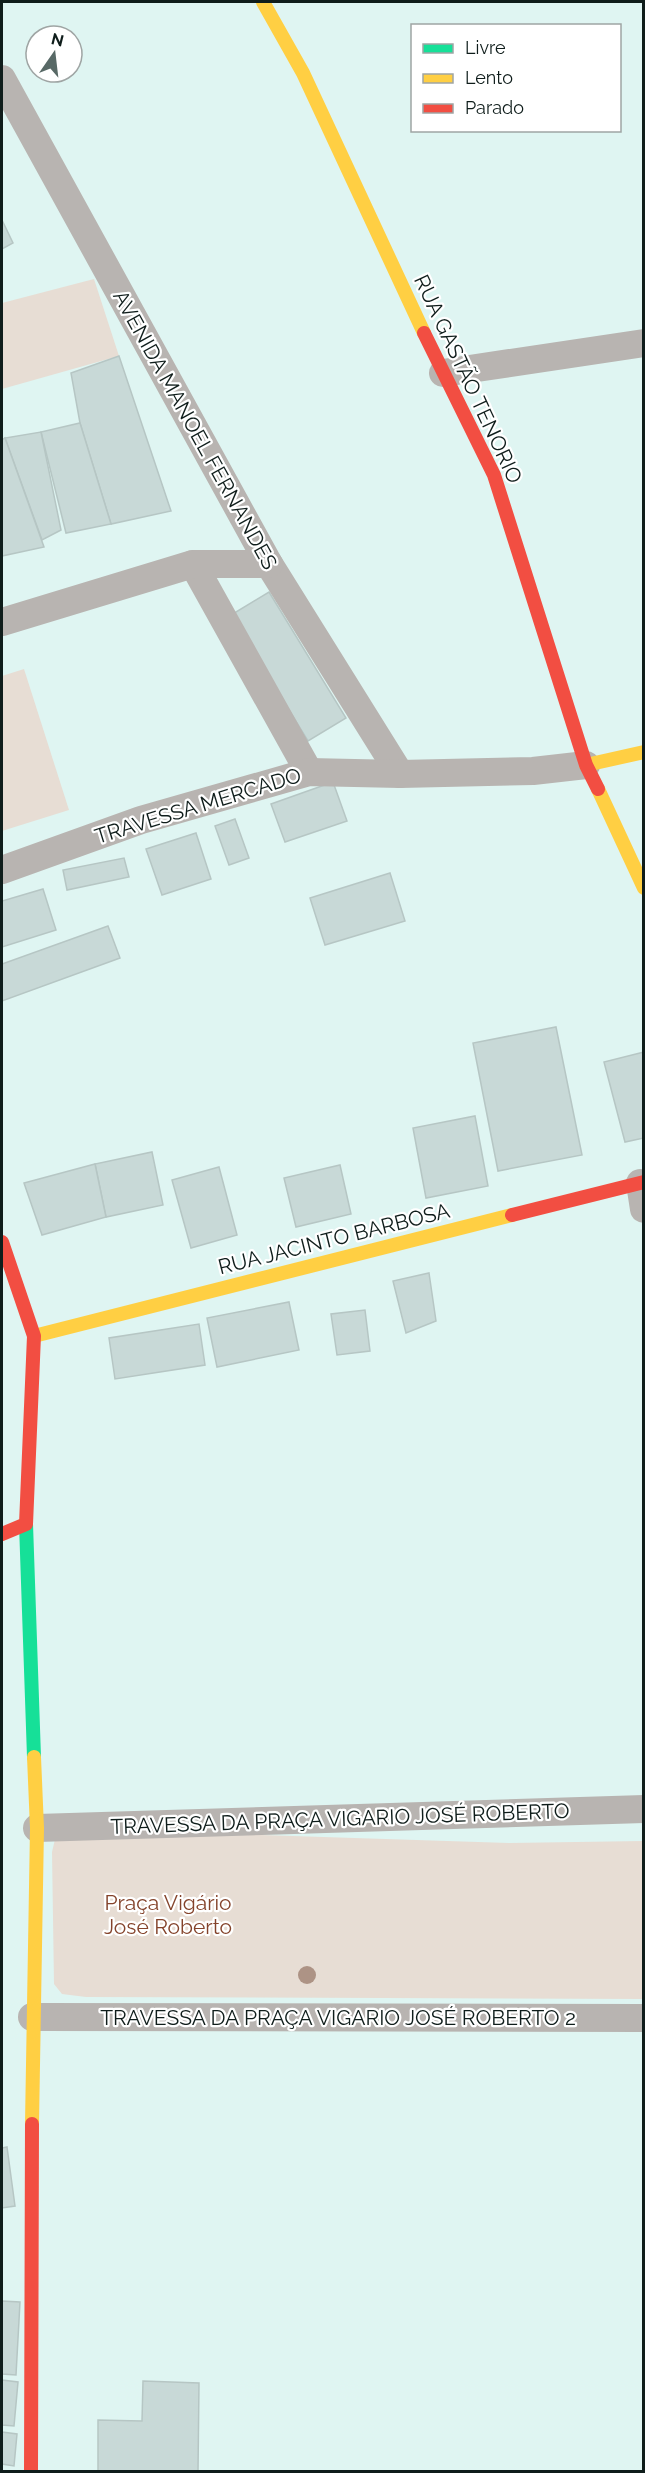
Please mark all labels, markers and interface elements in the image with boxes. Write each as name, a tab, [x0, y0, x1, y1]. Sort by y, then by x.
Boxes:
north arrow	[24, 24, 84, 84]
legend	[411, 24, 621, 132]
text: N	[49, 29, 66, 51]
text: Livre	[465, 37, 506, 58]
text: Lento	[465, 67, 513, 88]
text: Parado	[465, 97, 524, 118]
street label: RUA GASTÃO TENORIO	[409, 270, 528, 487]
street label: AVENIDA MANOEL FERNANDES	[108, 286, 283, 574]
street label: TRAVESSA MERCADO	[92, 762, 304, 849]
street label: RUA JACINTO BARBOSA	[215, 1198, 452, 1279]
street label: TRAVESSA DA PRAÇA VIGARIO JOSÉ ROBERTO	[110, 1798, 570, 1839]
park label: Praça Vigário José Roberto	[104, 1890, 232, 1939]
street label: TRAVESSA DA PRAÇA VIGARIO JOSÉ ROBERTO 2	[100, 2005, 576, 2030]

